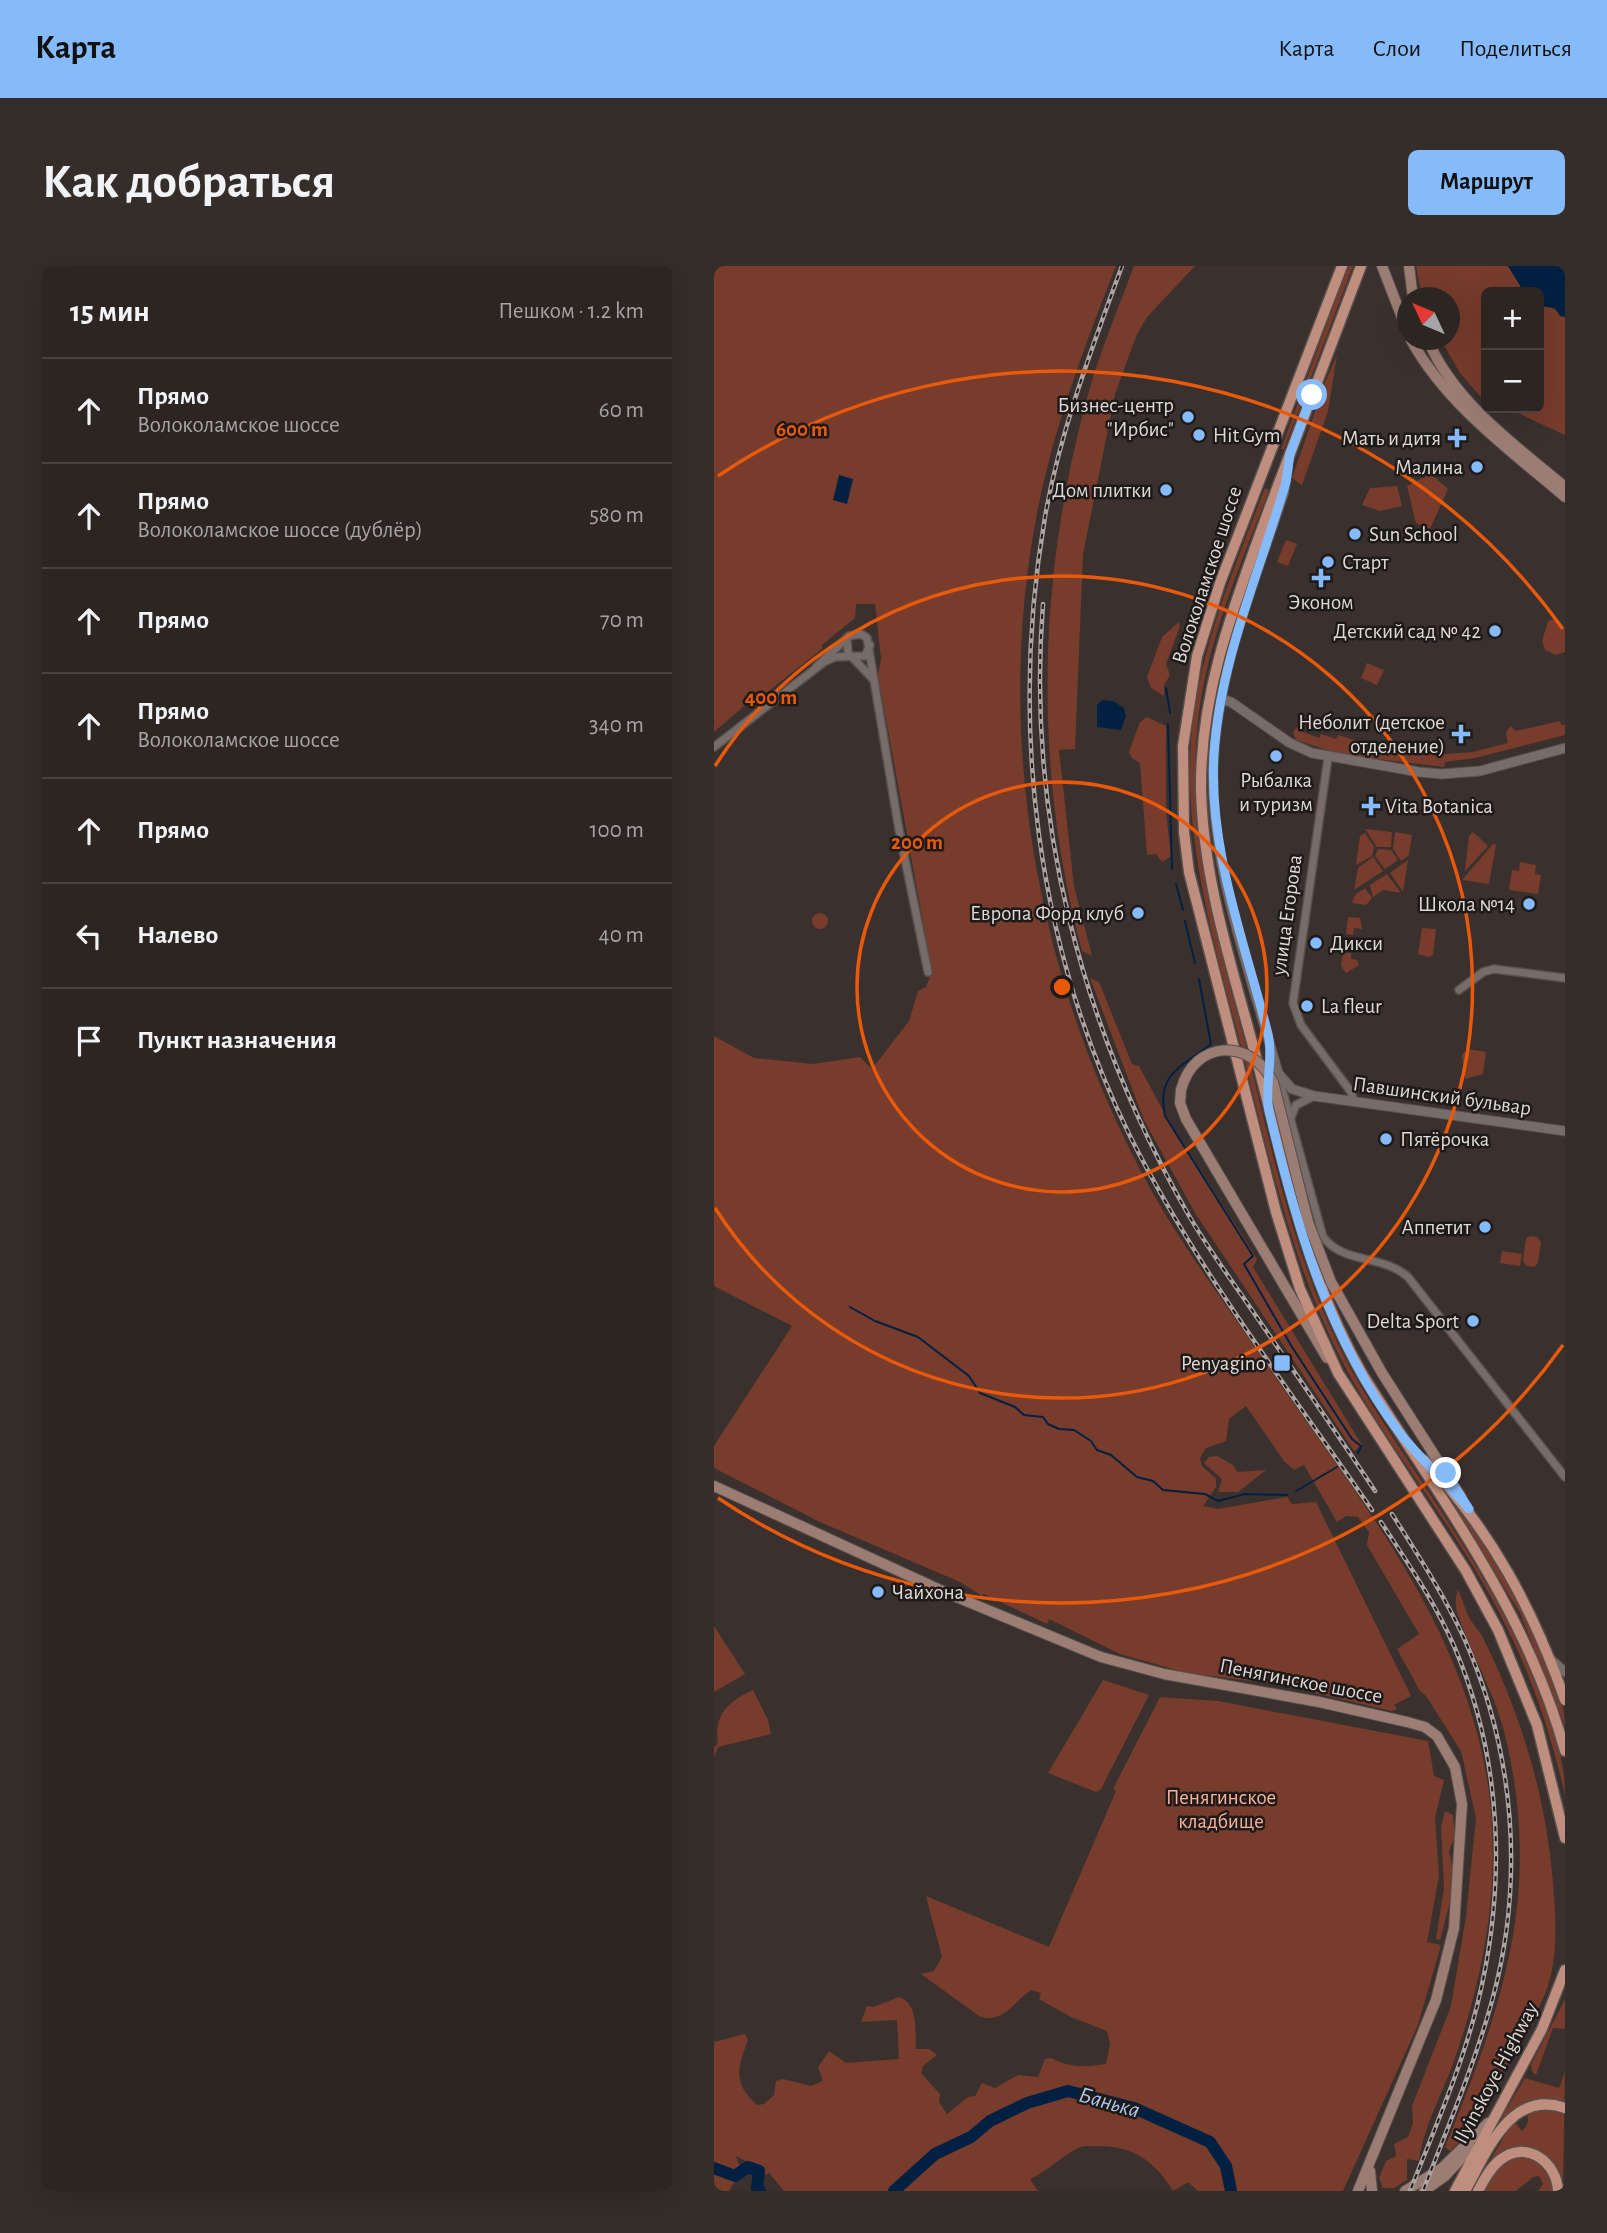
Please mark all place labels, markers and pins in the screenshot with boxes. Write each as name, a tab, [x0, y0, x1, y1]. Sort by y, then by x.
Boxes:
place label: Бизнес-центр "Ирбис"	[1057, 395, 1174, 440]
marker: Бизнес-центр "Ирбис"	[1180, 409, 1196, 425]
place label: Hit Gym	[1213, 425, 1281, 446]
marker: Hit Gym	[1191, 427, 1207, 443]
place label: Мать и дитя	[1342, 428, 1441, 449]
marker: Мать и дитя	[1447, 428, 1467, 448]
place label: Малина	[1395, 457, 1463, 478]
marker: Малина	[1469, 459, 1485, 475]
place label: Дом плитки	[1052, 480, 1152, 501]
marker: Дом плитки	[1158, 482, 1174, 498]
place label: Sun School	[1369, 524, 1458, 545]
marker: Sun School	[1347, 526, 1363, 542]
place label: Старт	[1342, 552, 1389, 573]
marker: Старт	[1320, 554, 1336, 570]
marker: Эконом	[1313, 570, 1329, 586]
place label: Эконом	[1288, 592, 1354, 613]
place label: Детский сад № 42	[1334, 621, 1481, 642]
marker: Детский сад № 42	[1487, 623, 1503, 639]
place label: Неболит (детское отделение)	[1298, 712, 1445, 757]
marker: Неболит (детское отделение)	[1451, 724, 1471, 744]
marker: Рыбалка и туризм	[1268, 748, 1284, 764]
place label: Рыбалка и туризм	[1239, 770, 1313, 815]
place label: Vita Botanica	[1385, 796, 1493, 817]
marker: Vita Botanica	[1363, 798, 1379, 814]
place label: Школа №14	[1418, 894, 1515, 915]
marker: Школа №14	[1521, 896, 1537, 912]
place label: Европа Форд клуб	[970, 903, 1124, 924]
marker: Европа Форд клуб	[1130, 905, 1146, 921]
place label: Дикси	[1330, 933, 1383, 954]
marker: Дикси	[1308, 935, 1324, 951]
centre of rings	[1050, 975, 1074, 999]
place label: La fleur	[1321, 996, 1382, 1017]
marker: La fleur	[1299, 998, 1315, 1014]
place label: Пятёрочка	[1400, 1129, 1490, 1150]
marker: Пятёрочка	[1378, 1131, 1394, 1147]
place label: Аппетит	[1402, 1217, 1471, 1238]
marker: Аппетит	[1477, 1219, 1493, 1235]
place label: Delta Sport	[1367, 1311, 1459, 1332]
marker: Delta Sport	[1465, 1313, 1481, 1329]
place label: Penyagino	[1181, 1353, 1266, 1374]
marker: Penyagino	[1272, 1353, 1292, 1373]
place label: Чайхона	[892, 1582, 965, 1603]
marker: Чайхона	[870, 1584, 886, 1600]

